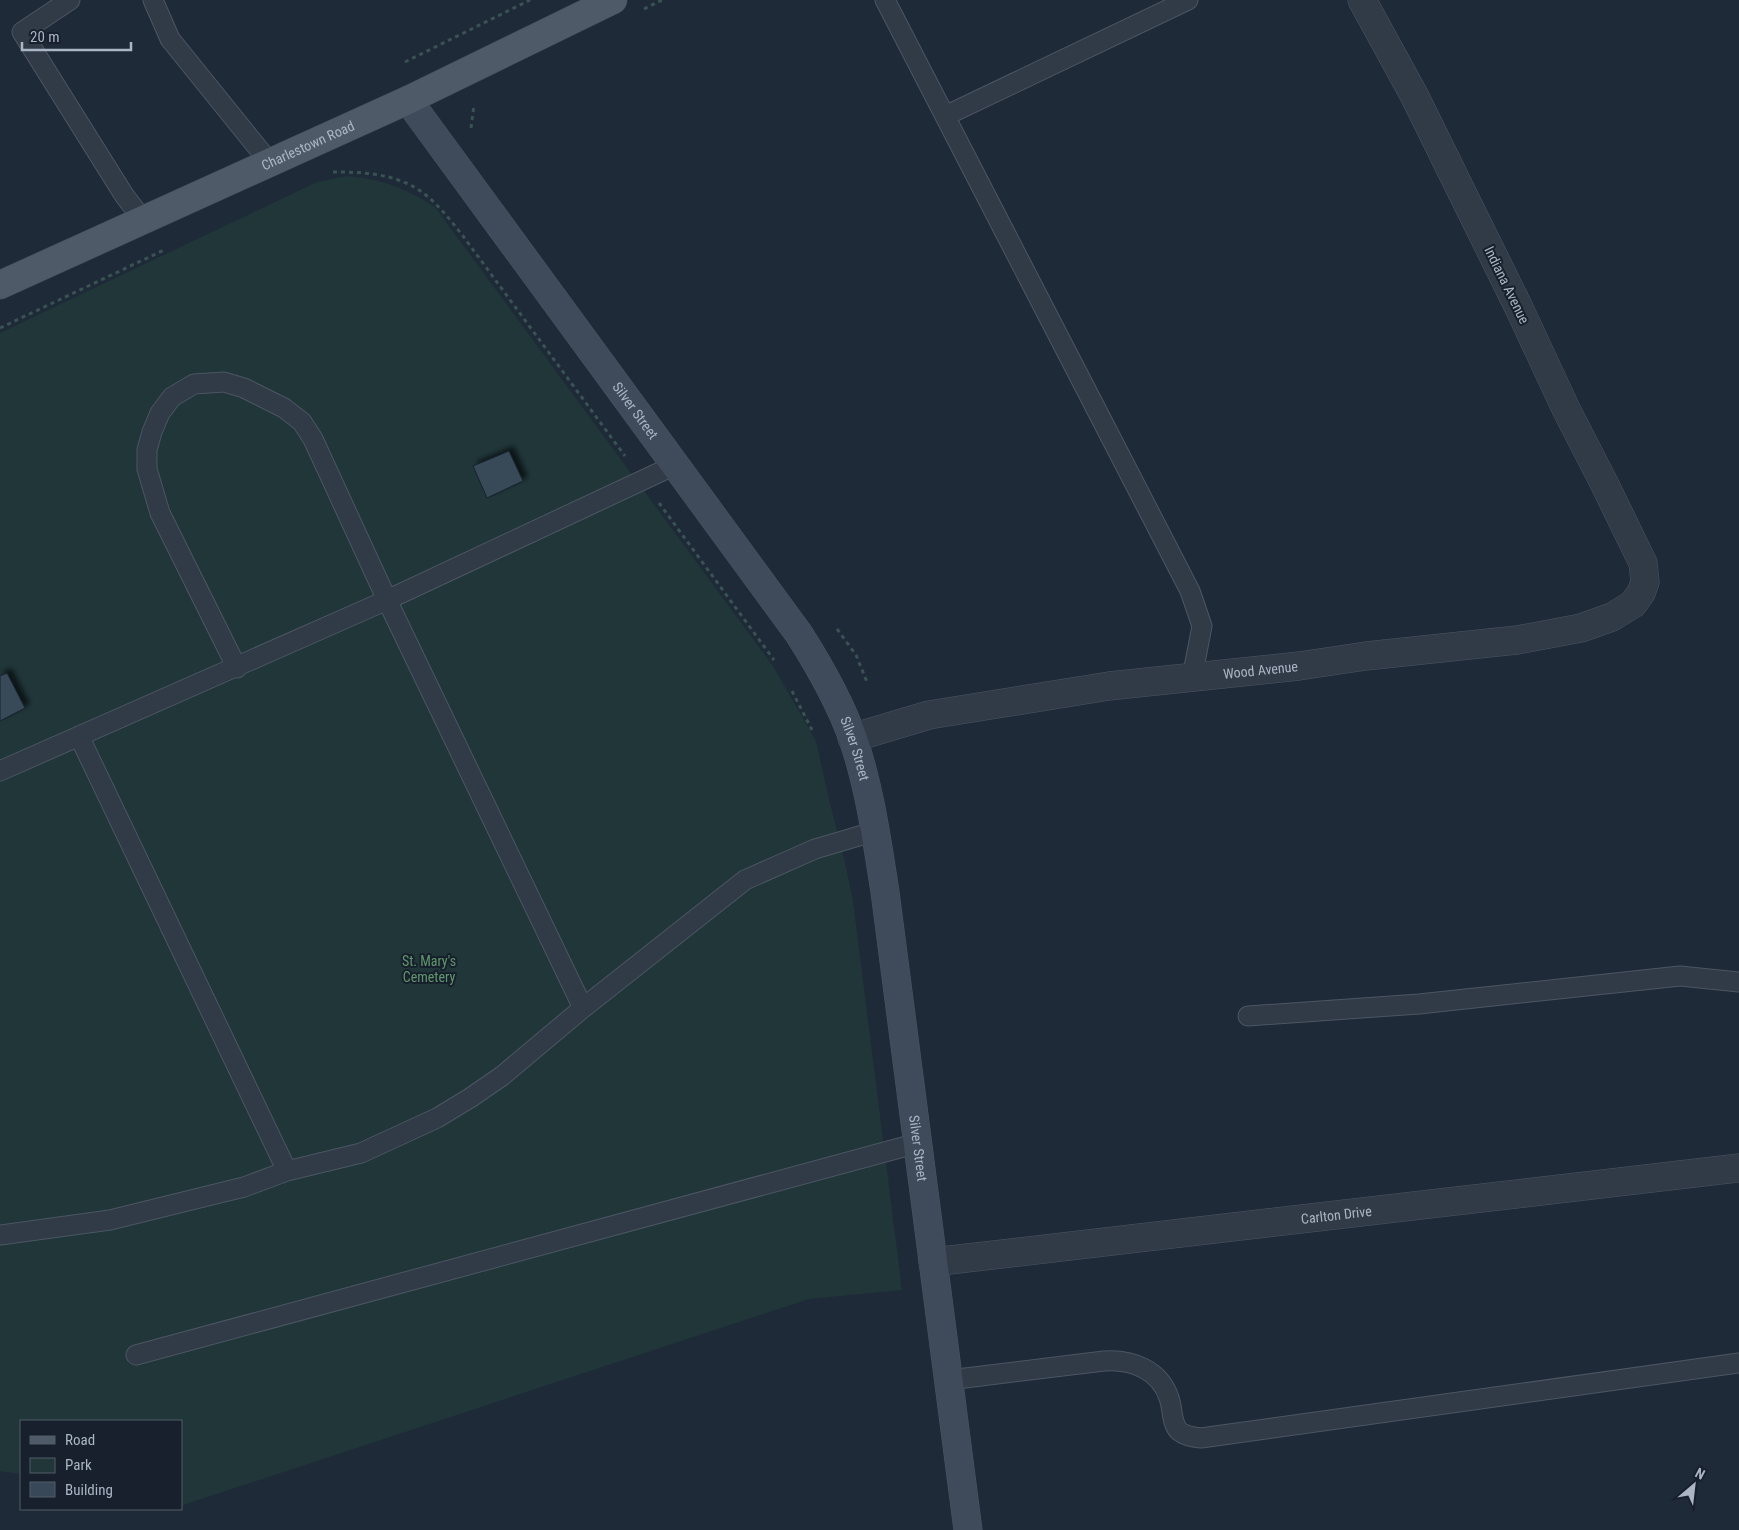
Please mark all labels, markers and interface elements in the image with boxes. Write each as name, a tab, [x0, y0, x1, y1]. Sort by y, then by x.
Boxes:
scale bar	[22, 20, 131, 52]
text: 20 m	[30, 28, 60, 46]
street label: Charlestown Road	[259, 117, 357, 173]
street label: Indiana Avenue	[1481, 244, 1533, 327]
street label: Silver Street	[609, 379, 662, 442]
street label: Wood Avenue	[1222, 658, 1299, 682]
street label: Silver Street	[837, 714, 873, 782]
park label: St. Mary's Cemetery	[402, 953, 456, 985]
street label: Silver Street	[906, 1114, 931, 1182]
street label: Carlton Drive	[1300, 1203, 1373, 1227]
legend	[20, 1420, 182, 1510]
text: Road	[65, 1431, 95, 1449]
text: Park	[65, 1456, 92, 1474]
north arrow	[1669, 1460, 1719, 1510]
text: N	[1693, 1464, 1708, 1483]
text: Building	[65, 1481, 113, 1499]

